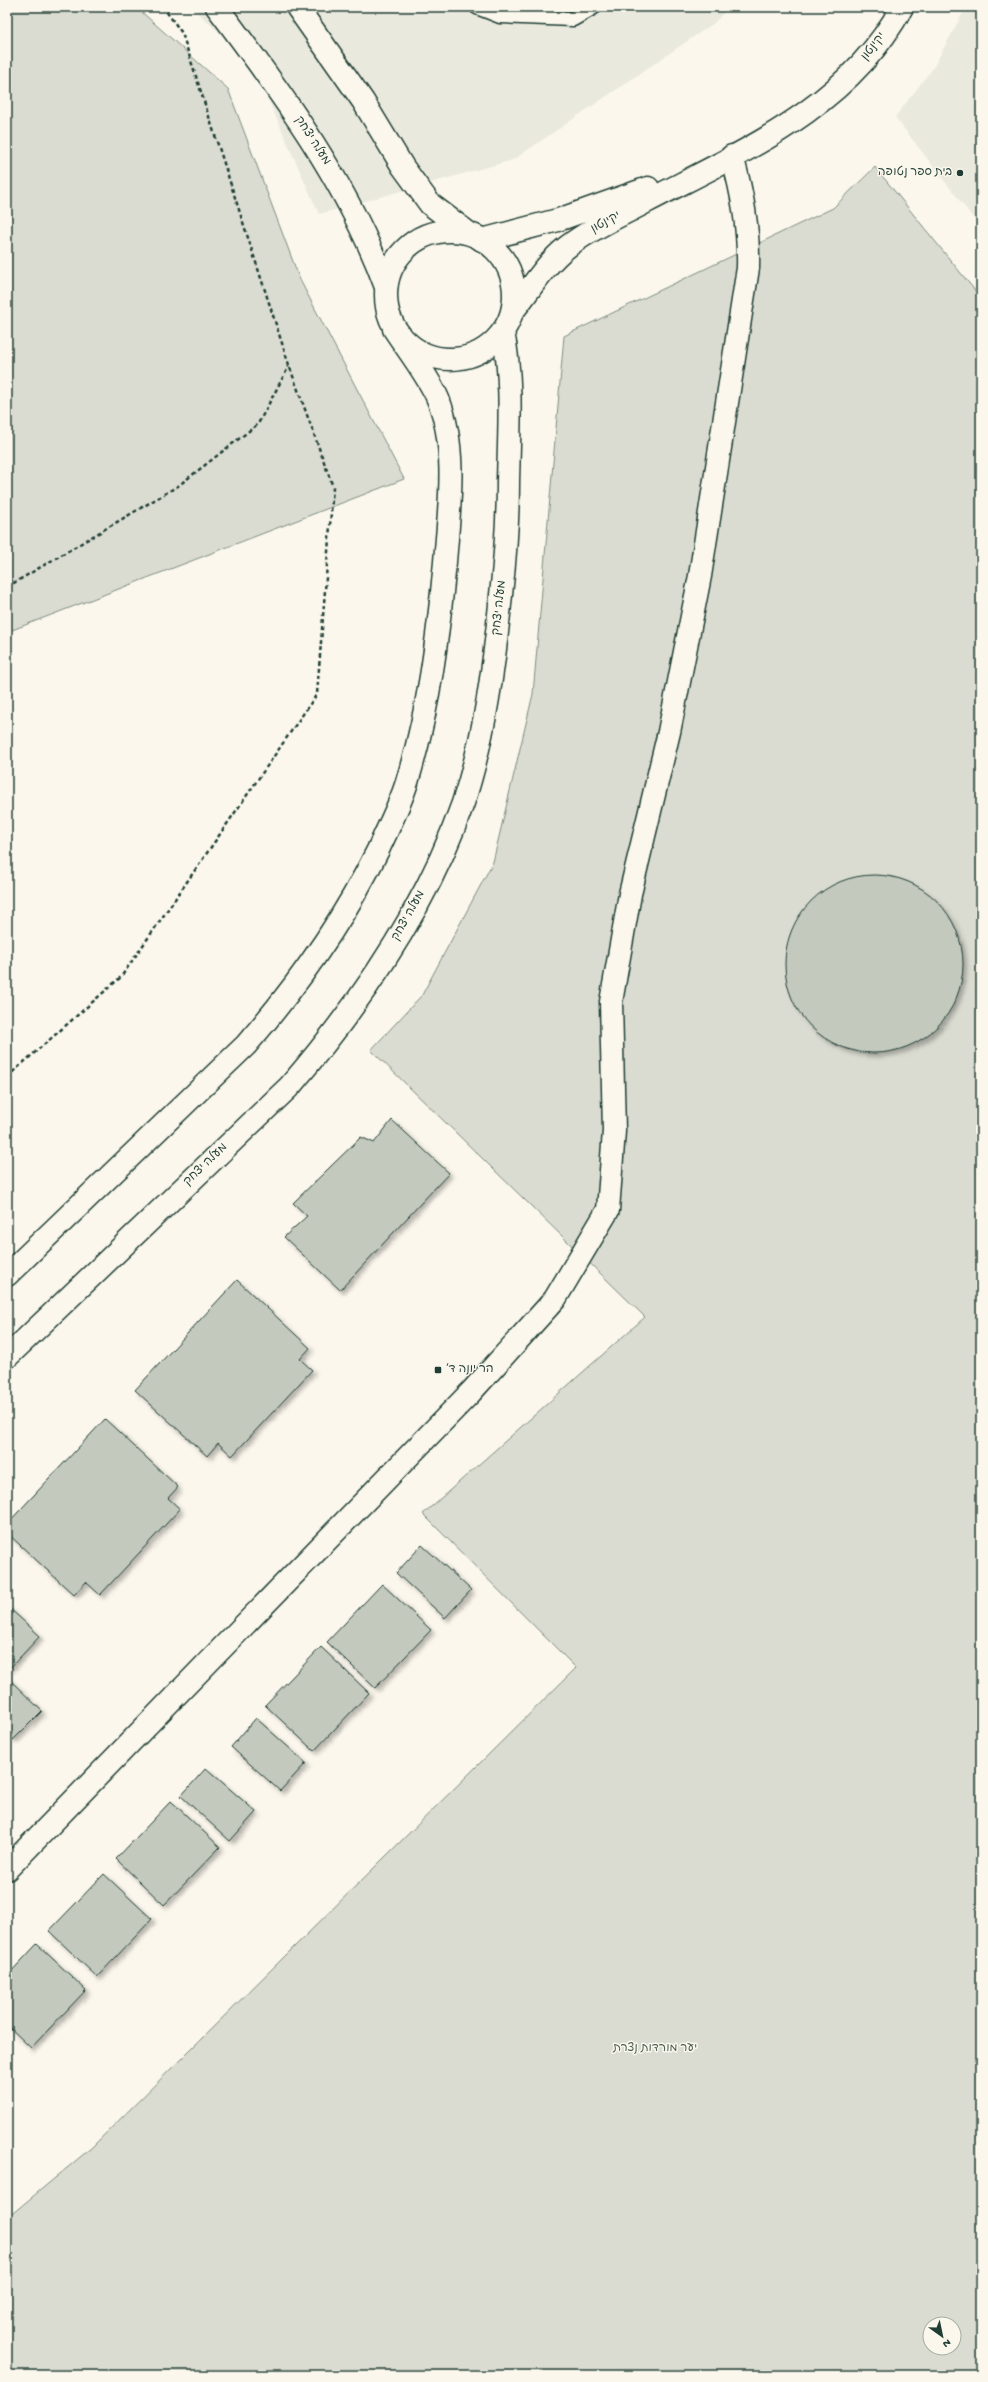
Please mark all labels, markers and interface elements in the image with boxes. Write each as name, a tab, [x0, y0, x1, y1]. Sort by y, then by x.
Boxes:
street label: יקינטון	[858, 30, 889, 64]
street label: מעלה יצחק	[291, 113, 334, 168]
place label: בית ספר נטופה	[878, 165, 952, 180]
marker: בית ספר נטופה	[955, 168, 965, 178]
street label: יקינטון	[588, 208, 623, 237]
street label: מעלה יצחק	[489, 580, 510, 636]
street label: מעלה יצחק	[389, 888, 429, 944]
street label: מעלה יצחק	[181, 1140, 231, 1189]
place label: הר יונה ד׳	[446, 1363, 494, 1377]
marker: הר יונה ד׳	[433, 1365, 443, 1375]
park label: יער מורדות נצרת	[612, 2042, 697, 2056]
north arrow	[922, 2316, 962, 2356]
text: N	[940, 2336, 953, 2350]

